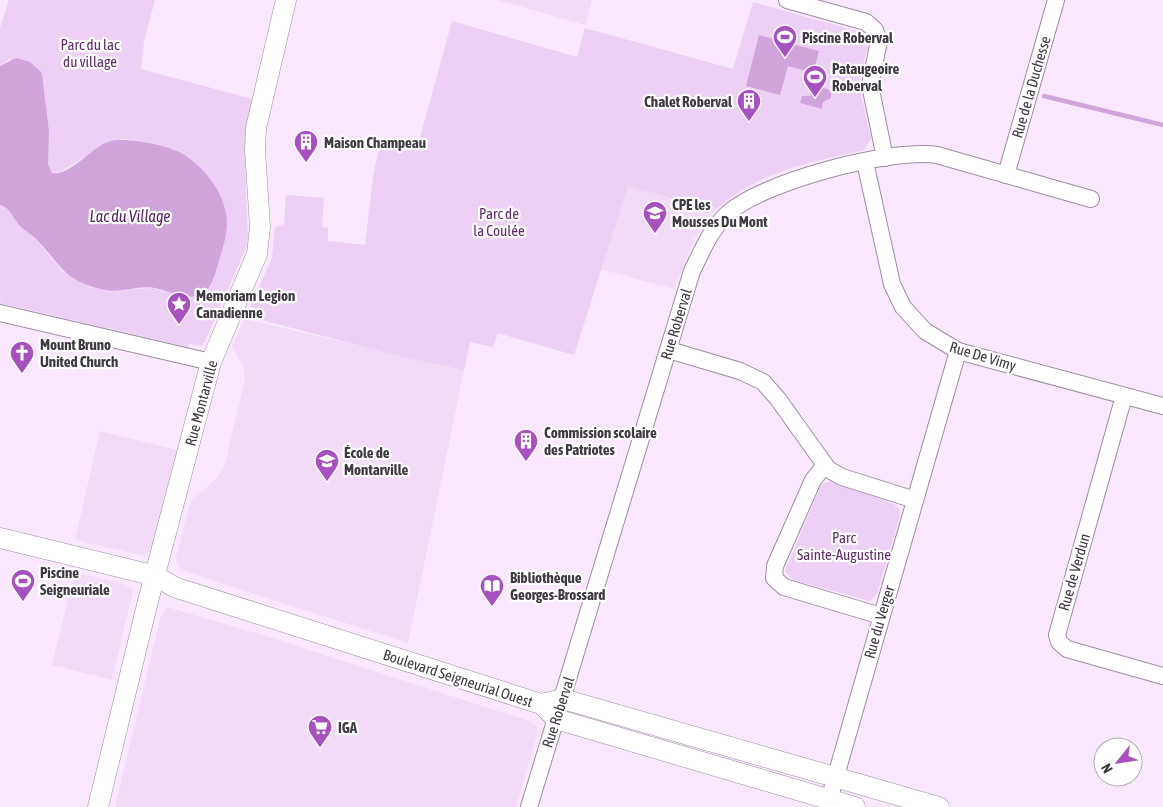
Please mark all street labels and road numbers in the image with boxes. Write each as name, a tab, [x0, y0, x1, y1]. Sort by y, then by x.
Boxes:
street label: Rue de la Duchesse	[1008, 34, 1054, 140]
street label: Rue Roberval	[657, 286, 695, 362]
street label: Rue De Vimy	[948, 338, 1018, 374]
street label: Rue Montarville	[181, 358, 221, 448]
street label: Rue de Verdun	[1055, 532, 1093, 612]
street label: Rue du Verger	[860, 583, 898, 660]
street label: Boulevard Seigneurial Ouest	[381, 646, 535, 710]
street label: Rue Roberval	[539, 674, 577, 750]

